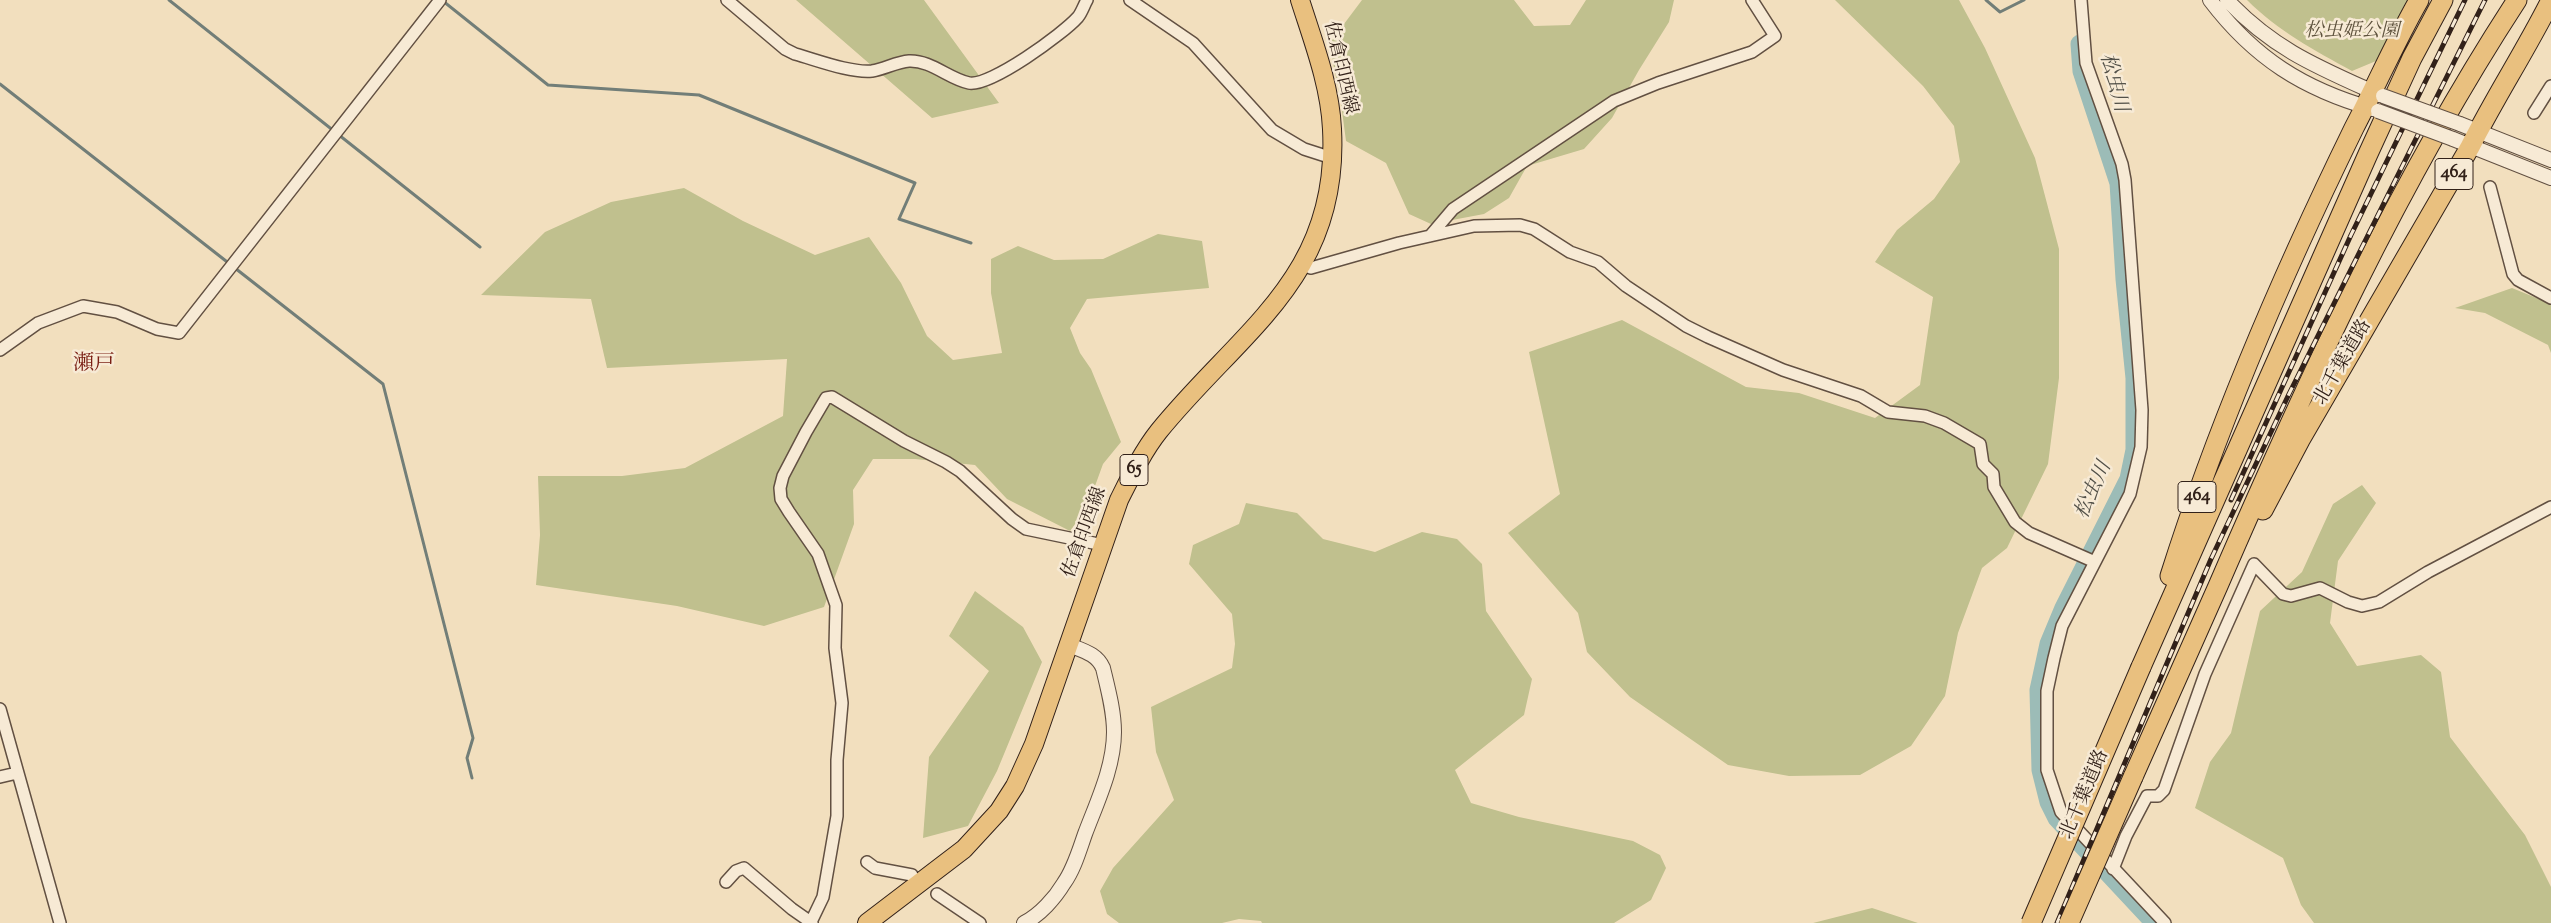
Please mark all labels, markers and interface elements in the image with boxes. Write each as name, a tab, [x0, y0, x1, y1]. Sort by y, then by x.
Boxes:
street label: 佐倉印西線	[1317, 19, 1361, 117]
park label: 松虫姫公園	[2305, 22, 2399, 44]
water label: 松虫川	[2093, 51, 2131, 115]
road number: 464	[2435, 158, 2473, 190]
street label: 北千葉道路	[2310, 316, 2378, 410]
district label: 瀬戸	[73, 352, 115, 378]
road number: 65	[1120, 454, 1148, 486]
water label: 松虫川	[2072, 459, 2118, 523]
road number: 464	[2178, 482, 2216, 512]
street label: 佐倉印西線	[1059, 484, 1113, 582]
street label: 北千葉道路	[2057, 747, 2115, 843]

